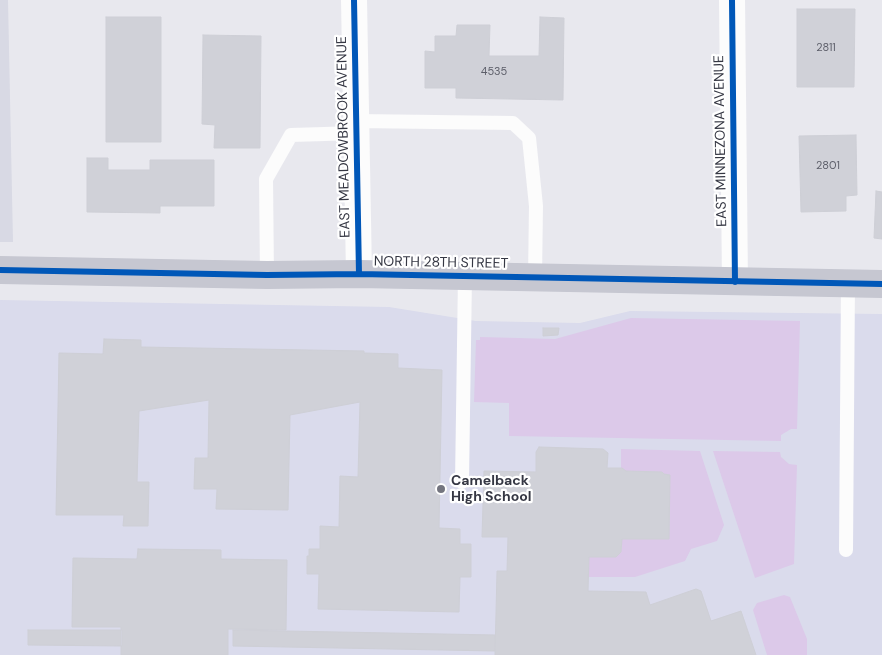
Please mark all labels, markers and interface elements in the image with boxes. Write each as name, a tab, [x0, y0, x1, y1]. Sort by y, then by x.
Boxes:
street label: EAST MEADOWBROOK AVENUE	[334, 36, 354, 238]
house number: 2811	[816, 41, 836, 55]
street label: EAST MINNEZONA AVENUE	[711, 55, 731, 227]
house number: 4535	[481, 65, 507, 79]
house number: 2801	[816, 159, 840, 173]
street label: NORTH 28TH STREET	[374, 253, 508, 273]
place label: Camelback High School	[451, 473, 532, 506]
marker: Camelback High School	[435, 483, 447, 495]

